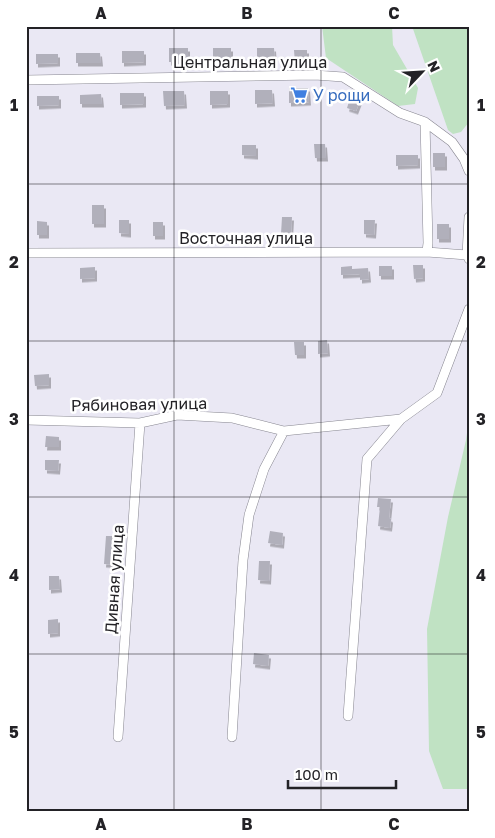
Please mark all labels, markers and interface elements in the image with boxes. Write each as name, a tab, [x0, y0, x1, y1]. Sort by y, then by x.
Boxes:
text: A	[95, 3, 107, 23]
text: B	[241, 3, 253, 23]
text: C	[388, 3, 400, 23]
north arrow	[398, 48, 448, 98]
street label: Центральная улица	[173, 52, 327, 72]
text: N	[424, 58, 444, 75]
supermarket icon: У рощи	[289, 85, 309, 105]
place label: У рощи	[313, 85, 370, 105]
text: 1	[10, 95, 18, 115]
text: 1	[477, 95, 485, 115]
street label: Восточная улица	[179, 228, 313, 248]
text: 2	[9, 252, 19, 272]
text: 2	[476, 252, 486, 272]
street label: Рябиновая улица	[71, 393, 207, 415]
text: 3	[9, 409, 19, 429]
text: 3	[476, 409, 486, 429]
street label: Дивная улица	[100, 524, 128, 634]
text: 4	[9, 565, 19, 585]
text: 4	[476, 565, 486, 585]
text: 5	[9, 722, 19, 742]
text: 5	[476, 722, 486, 742]
scale bar	[288, 758, 395, 790]
text: 100 m	[295, 765, 338, 783]
text: A	[95, 814, 107, 834]
text: B	[241, 814, 253, 834]
text: C	[388, 814, 400, 834]

